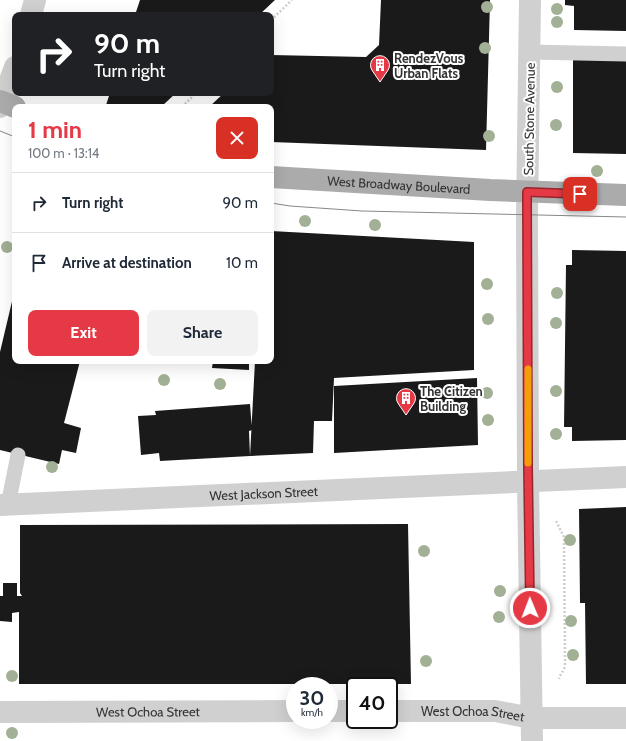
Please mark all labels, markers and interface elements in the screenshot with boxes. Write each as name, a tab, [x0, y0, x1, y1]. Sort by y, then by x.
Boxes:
text: 90 m	[94, 26, 160, 60]
icon: right	[28, 28, 80, 80]
place label: RendezVous Urban Flats	[394, 50, 464, 81]
building icon: RendezVous Urban Flats	[369, 54, 391, 82]
text: Turn right	[94, 60, 165, 82]
street label: South Stone Avenue	[520, 62, 538, 176]
text: 1 min	[28, 115, 82, 144]
button: close	[216, 117, 258, 159]
text: 100 m · 13:14	[28, 145, 99, 161]
street label: West Broadway Boulevard	[327, 172, 471, 197]
pin	[563, 177, 597, 211]
icon: arrive	[569, 183, 591, 205]
icon: right	[28, 192, 50, 214]
text: Turn right	[62, 194, 123, 212]
text: 90 m	[222, 194, 258, 212]
icon: arrive	[28, 252, 50, 274]
text: Arrive at destination	[62, 254, 192, 272]
text: 10 m	[226, 254, 258, 272]
button: Exit	[28, 310, 139, 356]
button: Share	[147, 310, 258, 356]
place label: The Citizen Building	[420, 383, 483, 414]
building icon: The Citizen Building	[395, 387, 417, 415]
street label: West Jackson Street	[209, 483, 319, 504]
position arrow	[509, 587, 551, 629]
speed limit sign: 40	[346, 677, 398, 729]
text: 30	[300, 686, 324, 710]
street label: West Ochoa Street	[421, 702, 526, 725]
street label: West Ochoa Street	[96, 703, 201, 720]
text: km/h	[301, 706, 323, 719]

